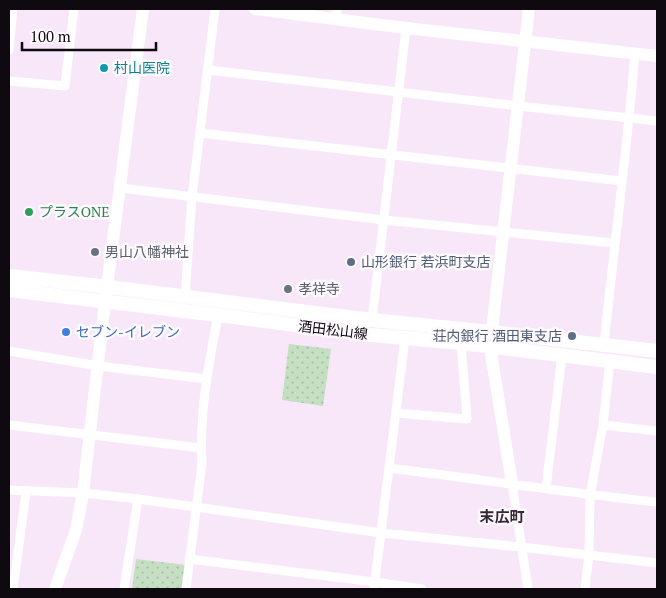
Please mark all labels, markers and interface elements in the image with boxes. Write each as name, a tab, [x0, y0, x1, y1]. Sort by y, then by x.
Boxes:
scale bar	[22, 20, 156, 52]
text: 100 m	[30, 26, 71, 46]
place label: 村山医院	[114, 58, 170, 77]
marker: 村山医院	[98, 62, 110, 74]
place label: プラスONE	[39, 202, 109, 221]
marker: プラスONE	[23, 206, 35, 218]
place label: 男山八幡神社	[105, 242, 189, 261]
marker: 男山八幡神社	[89, 246, 101, 258]
place label: 山形銀行 若浜町支店	[361, 252, 490, 271]
marker: 山形銀行 若浜町支店	[345, 256, 357, 268]
place label: 孝祥寺	[298, 279, 340, 298]
marker: 孝祥寺	[282, 283, 294, 295]
street label: 酒田松山線	[297, 316, 369, 343]
place label: セブン-イレブン	[76, 322, 180, 341]
marker: セブン-イレブン	[60, 326, 72, 338]
place label: 荘内銀行 酒田東支店	[433, 326, 562, 345]
marker: 荘内銀行 酒田東支店	[566, 330, 578, 342]
district label: 末広町	[479, 506, 525, 526]

